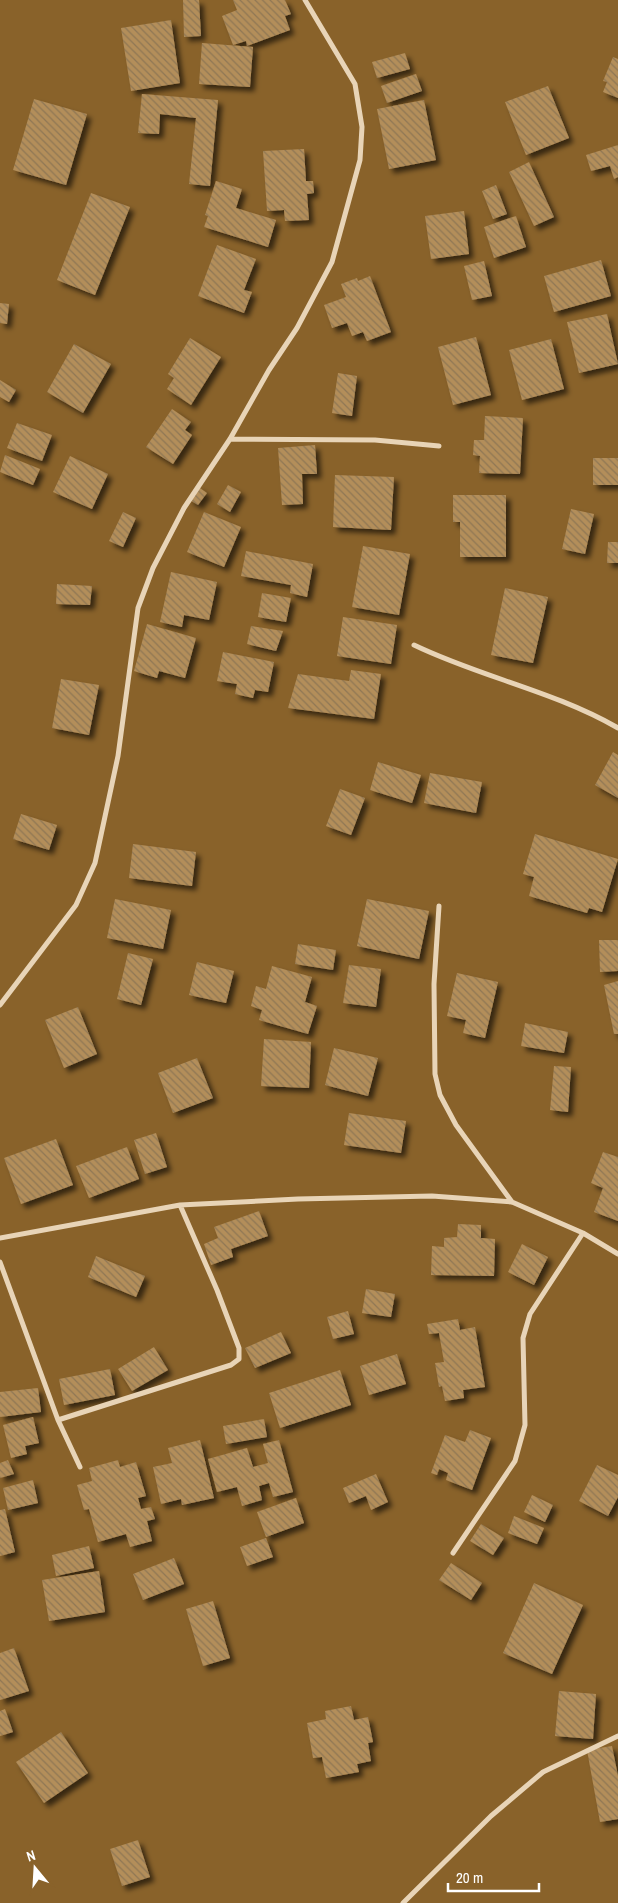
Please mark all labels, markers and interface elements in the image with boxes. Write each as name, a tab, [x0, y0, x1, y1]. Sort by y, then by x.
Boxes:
north arrow	[10, 1843, 60, 1893]
text: N	[24, 1846, 38, 1865]
scale bar	[448, 1860, 539, 1892]
text: 20 m	[456, 1867, 483, 1888]

